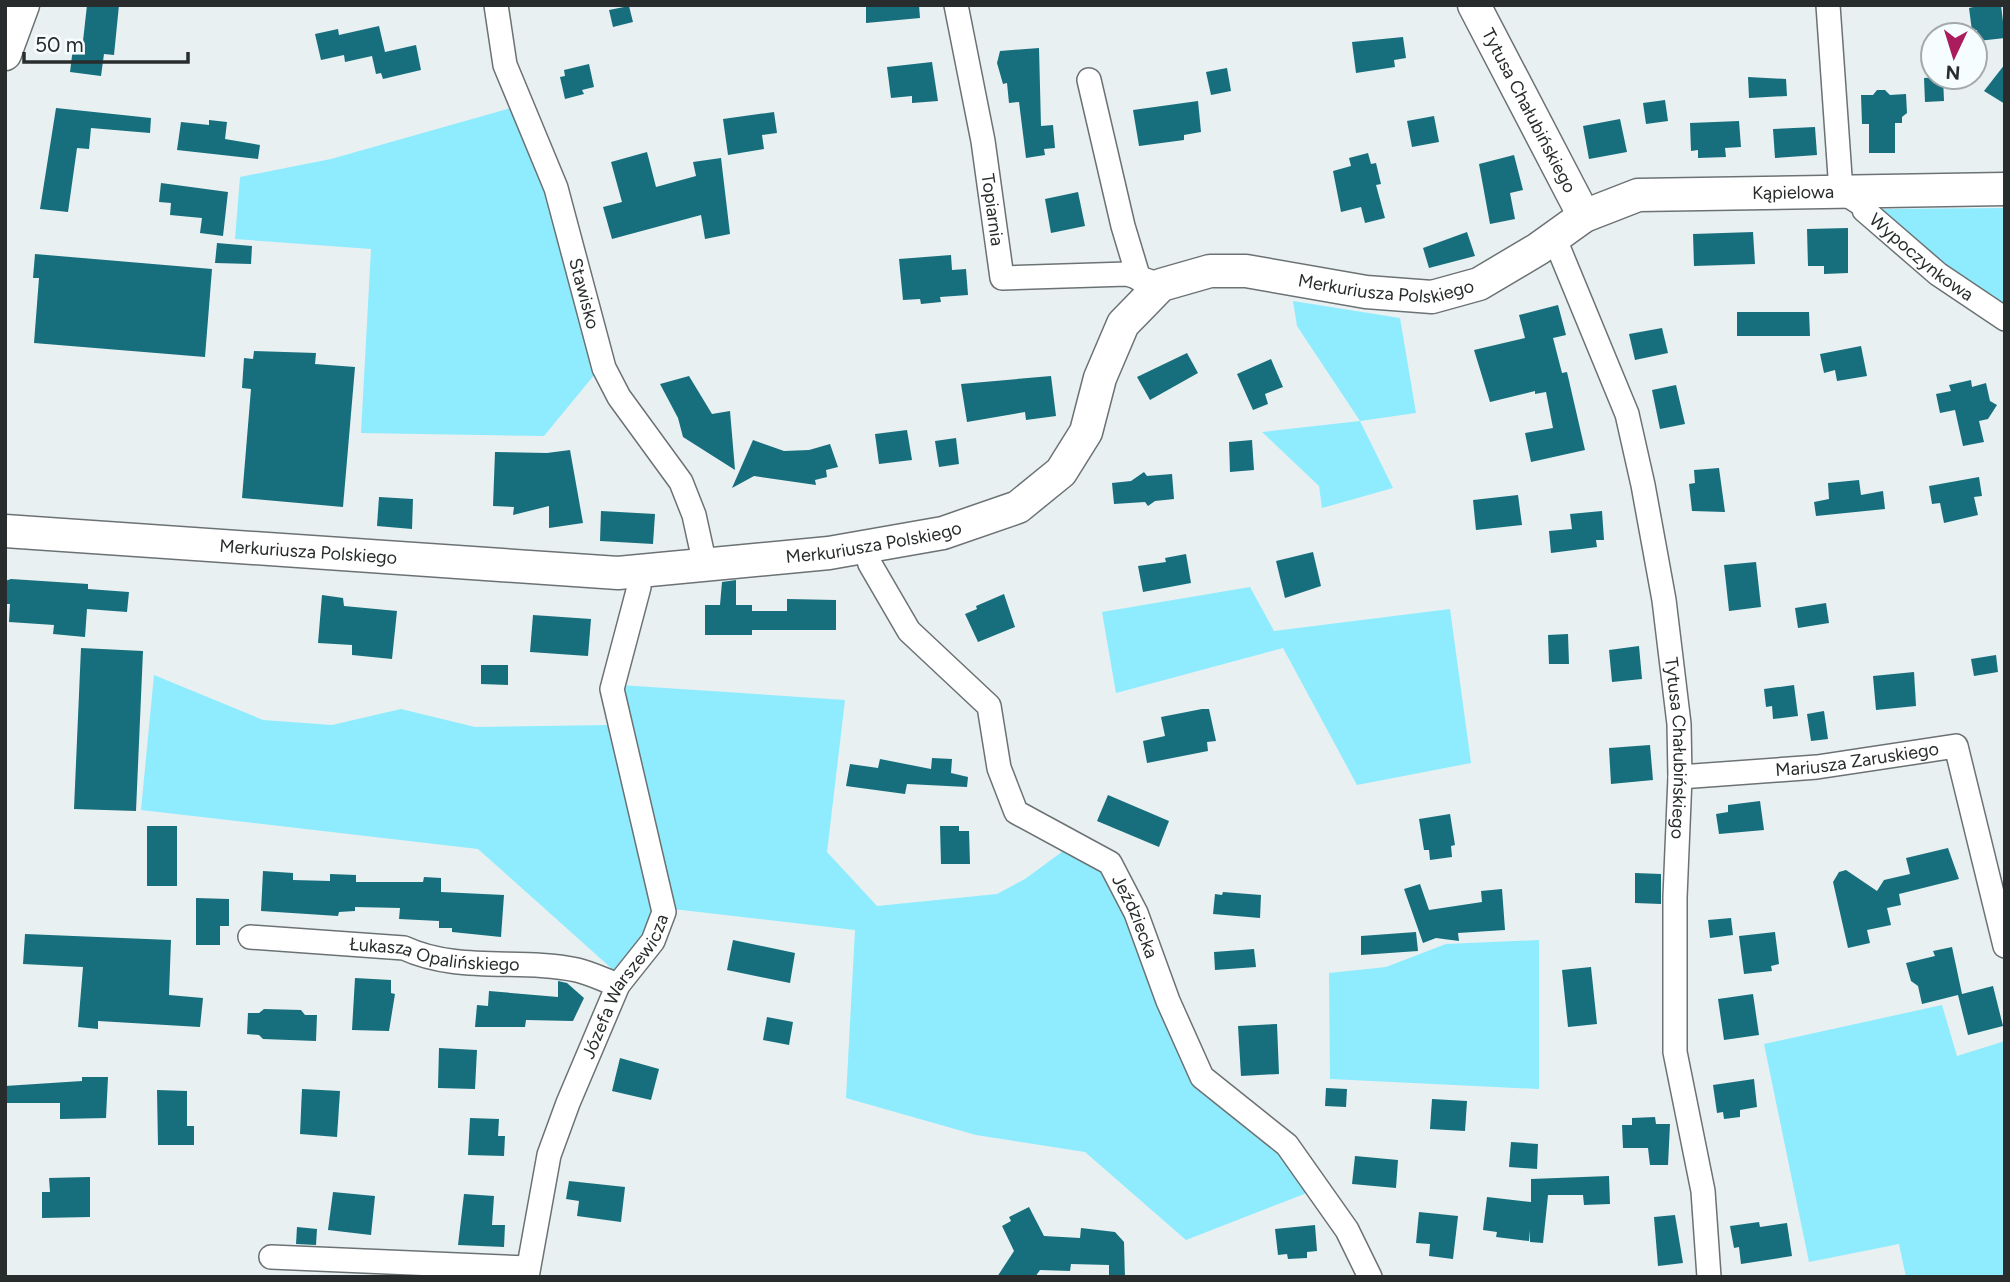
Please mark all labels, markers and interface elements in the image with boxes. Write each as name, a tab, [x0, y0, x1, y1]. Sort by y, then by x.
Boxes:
scale bar	[24, 21, 189, 65]
north arrow	[1919, 21, 1989, 91]
street label: Tytusa Chałubińskiego	[1477, 25, 1581, 196]
text: 50 m	[35, 32, 84, 57]
text: N	[1945, 60, 1961, 84]
street label: Topiarnia	[977, 172, 1008, 247]
street label: Kąpielowa	[1752, 181, 1834, 204]
street label: Wypoczynkowa	[1865, 209, 1978, 306]
street label: Stawisko	[564, 256, 604, 331]
street label: Merkuriusza Polskiego	[1296, 269, 1476, 308]
street label: Merkuriusza Polskiego	[785, 516, 964, 568]
street label: Merkuriusza Polskiego	[219, 535, 398, 569]
street label: Tytusa Chałubińskiego	[1660, 656, 1691, 840]
street label: Mariusza Zaruskiego	[1775, 738, 1940, 781]
street label: Jeździecka	[1107, 871, 1162, 961]
street label: Józefa Warszewicza	[577, 911, 673, 1062]
street label: Łukasza Opalińskiego	[349, 933, 520, 976]

